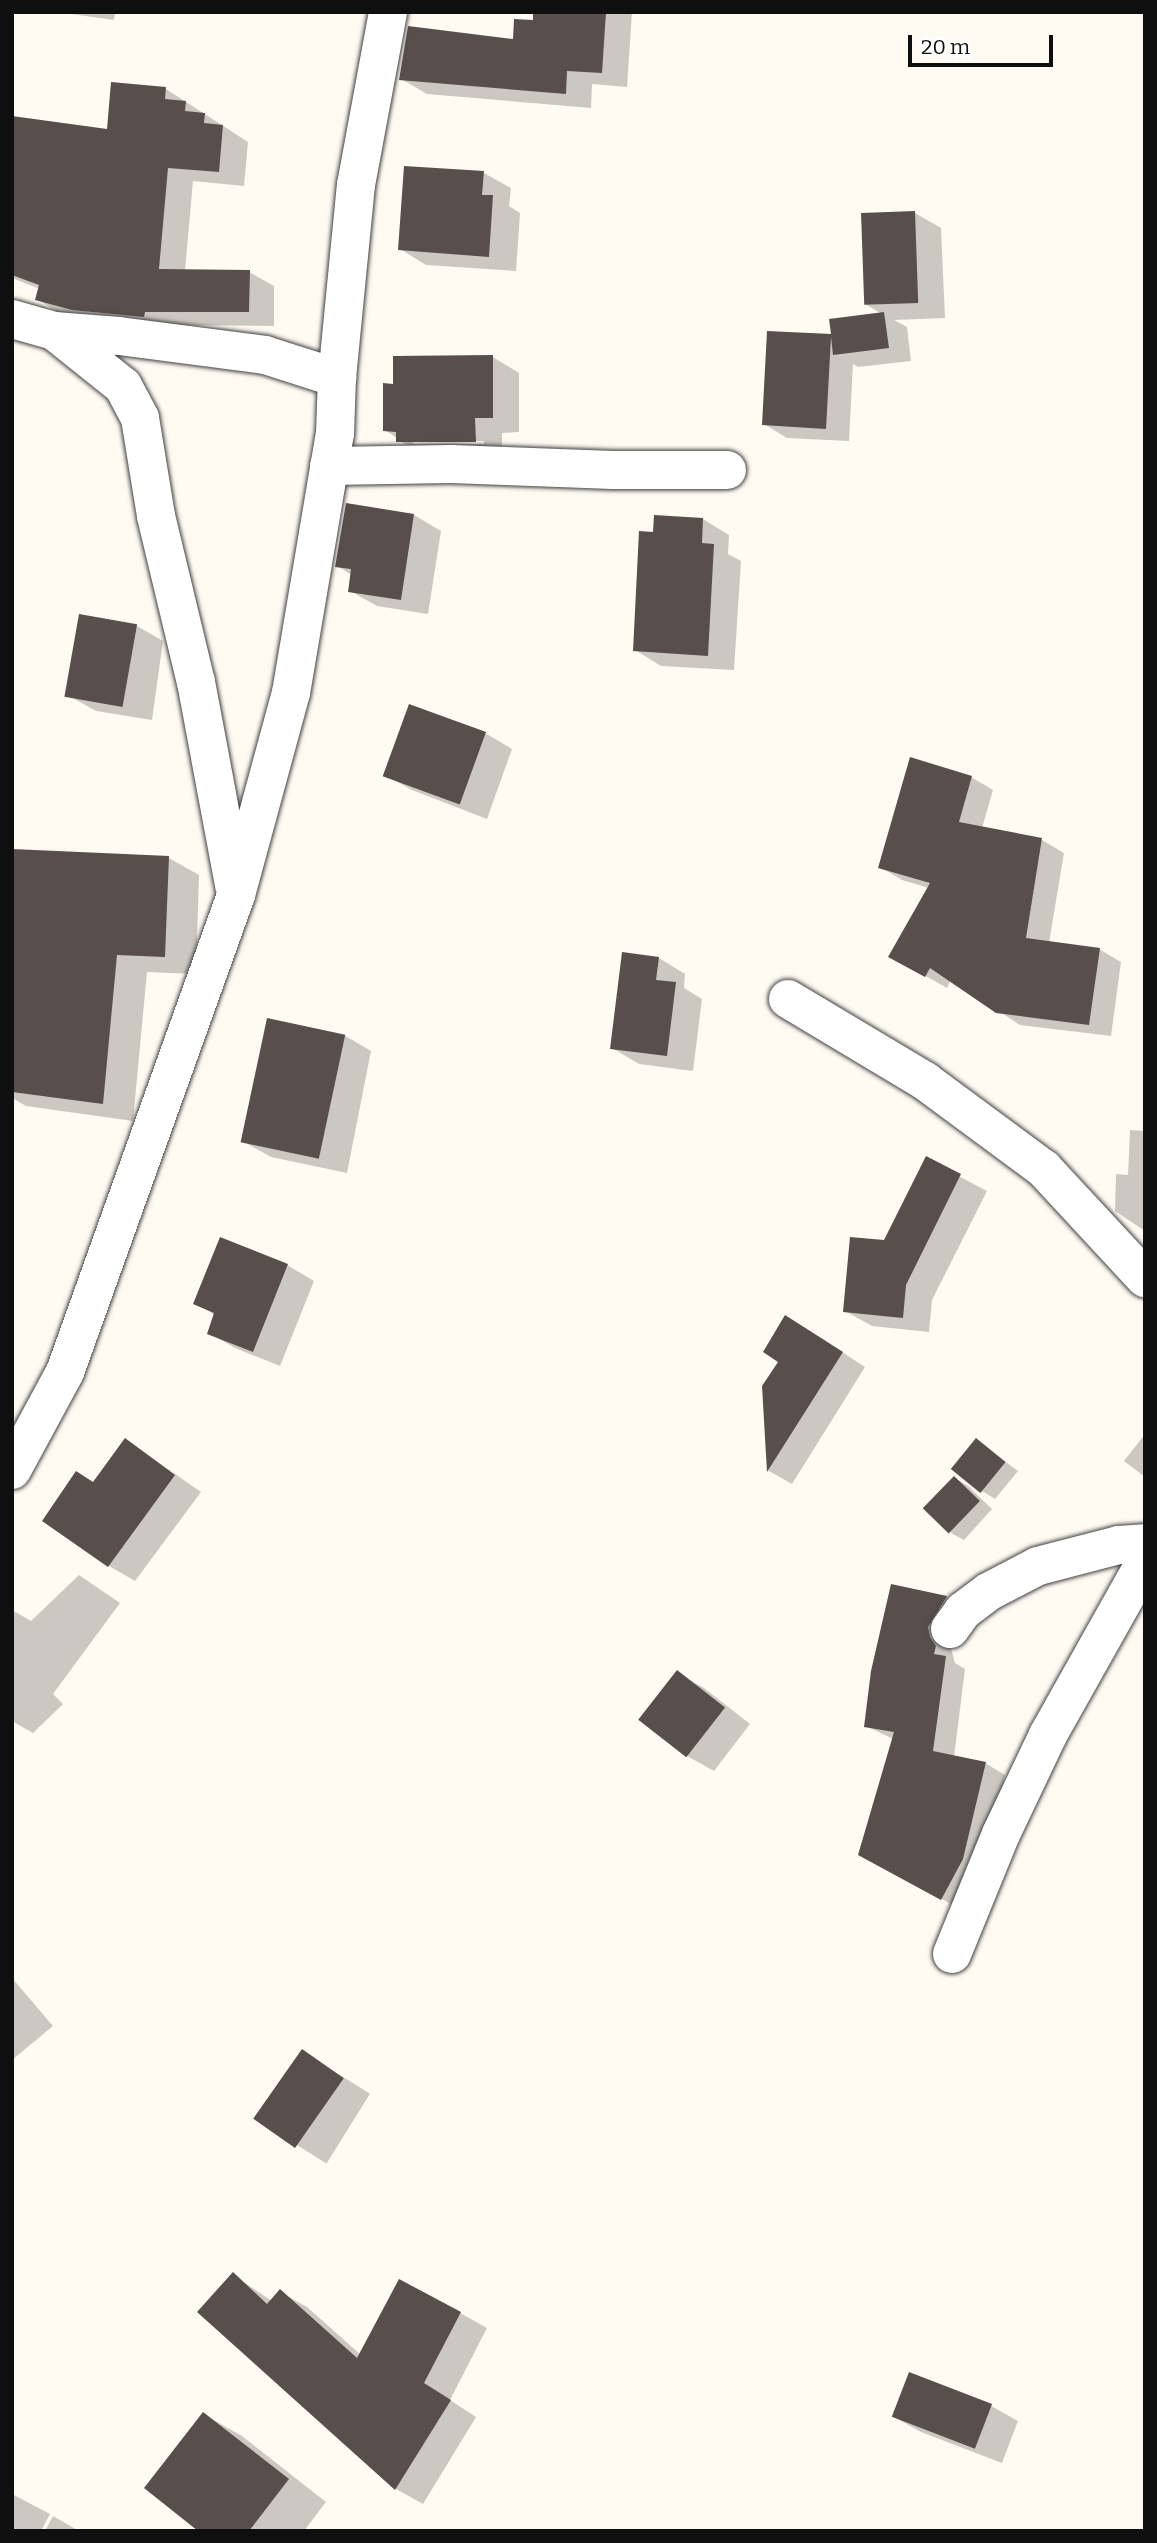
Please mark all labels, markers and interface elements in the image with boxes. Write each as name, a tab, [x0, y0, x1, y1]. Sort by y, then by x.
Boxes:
scale bar	[912, 21, 1057, 65]
text: 20 m	[921, 34, 970, 60]

